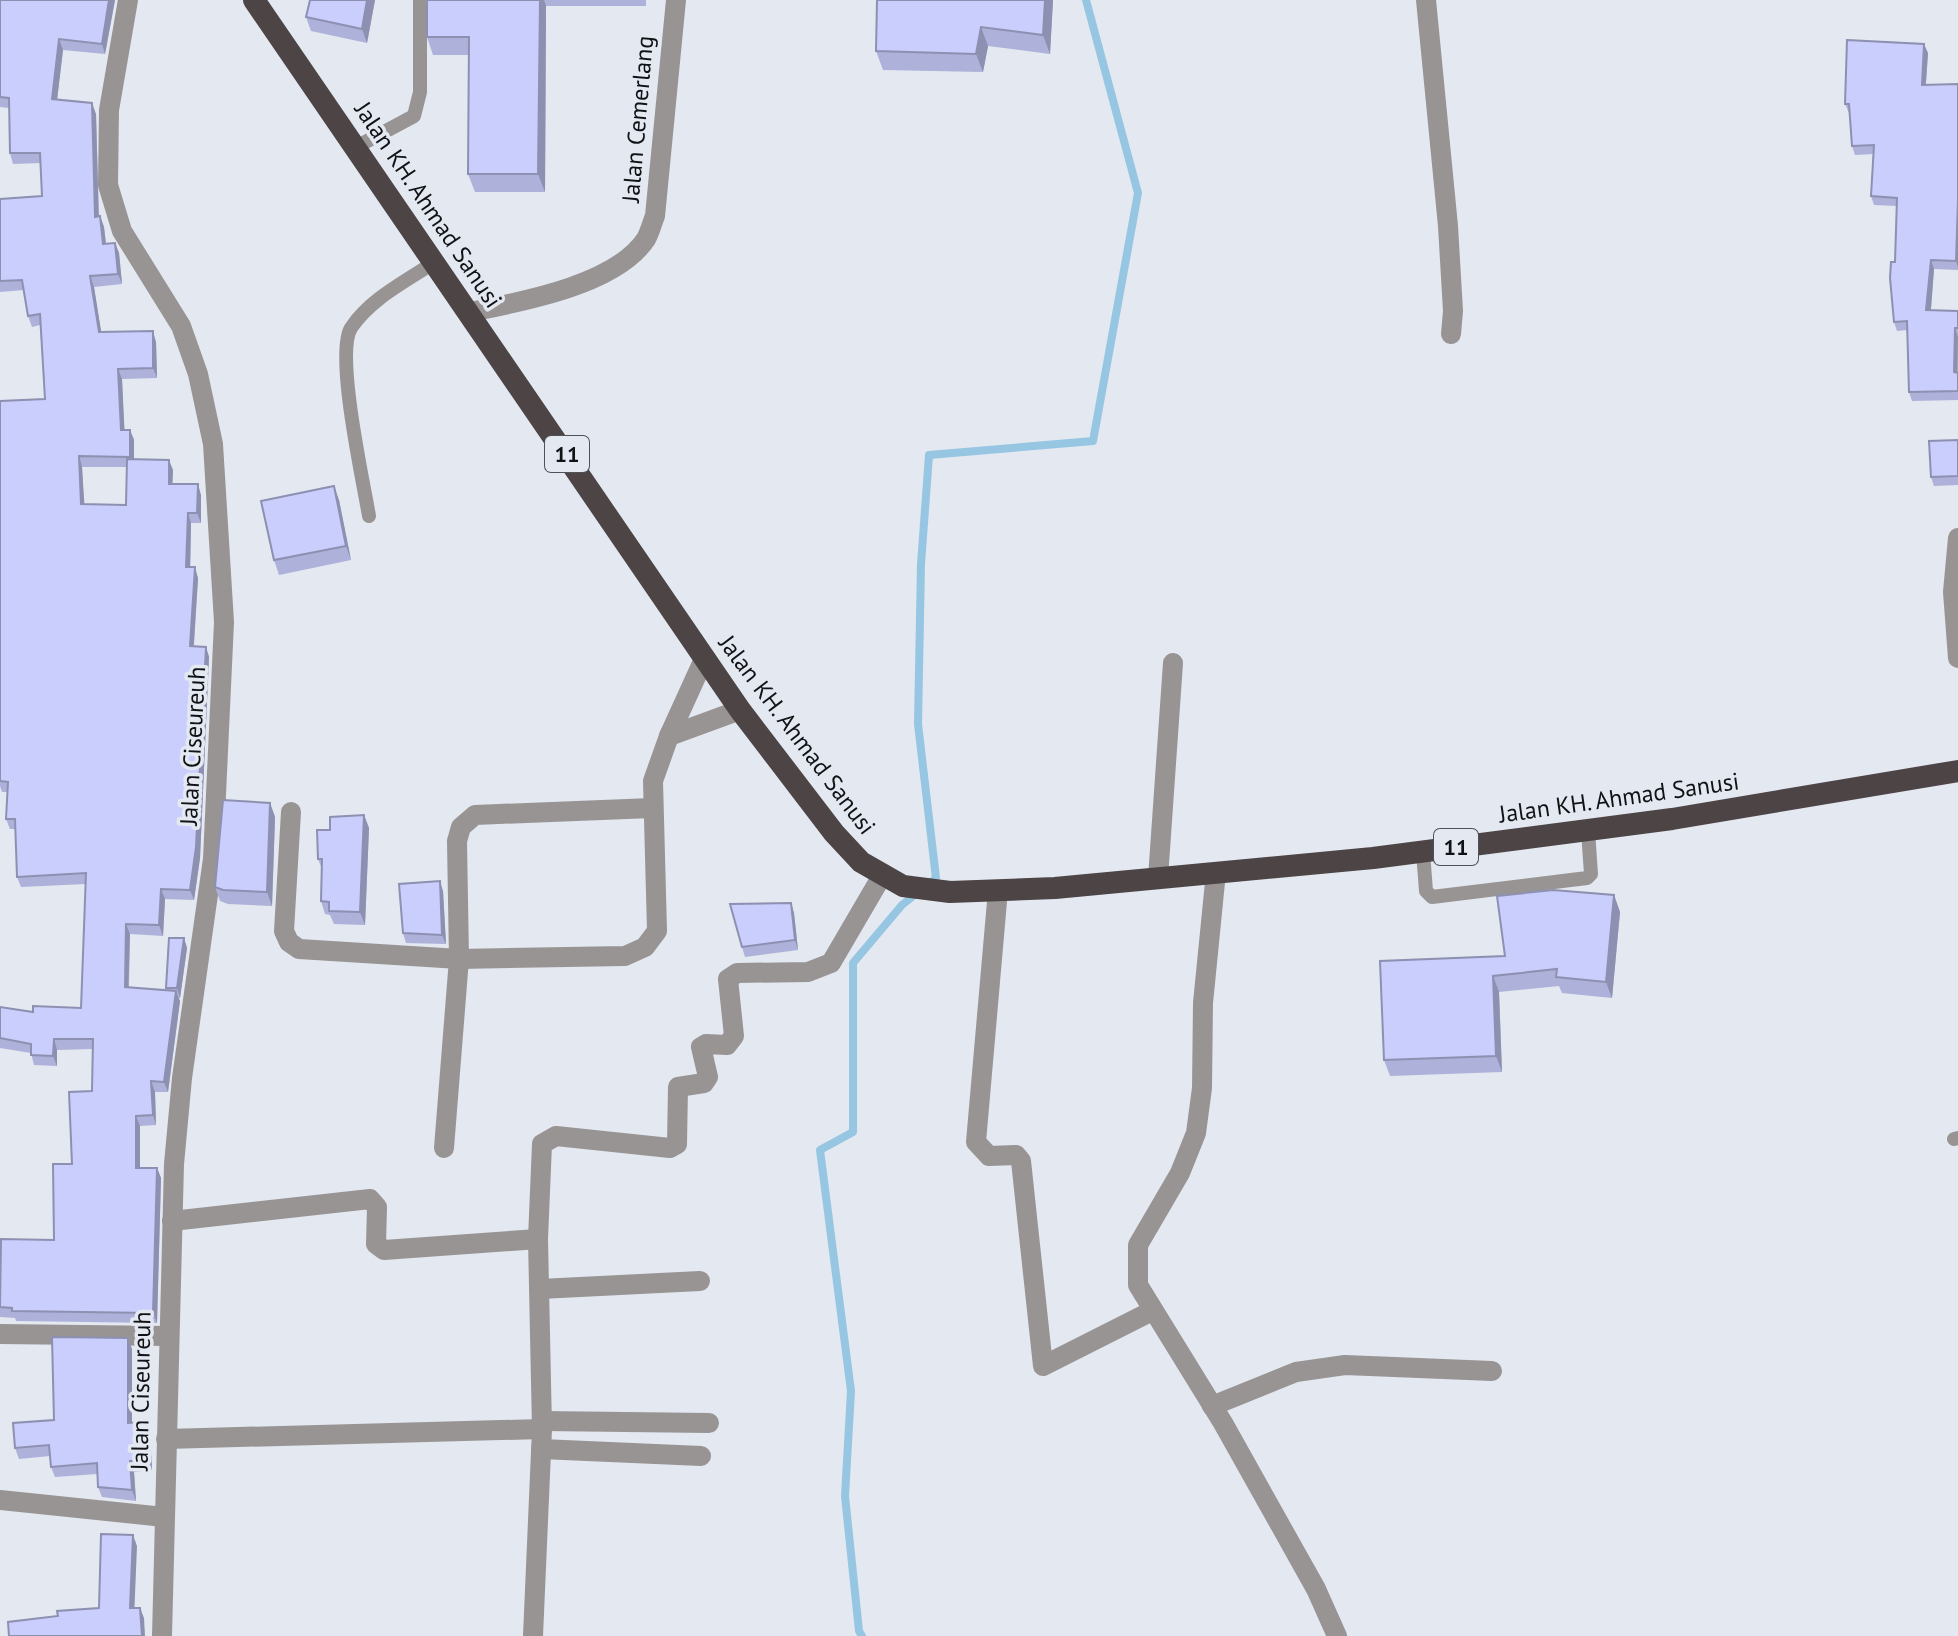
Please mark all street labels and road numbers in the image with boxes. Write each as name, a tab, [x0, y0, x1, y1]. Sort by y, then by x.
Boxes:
street label: Jalan Cemerlang	[615, 34, 660, 205]
street label: Jalan KH. Ahmad Sanusi	[347, 95, 509, 314]
road number: 11	[545, 436, 589, 472]
street label: Jalan KH. Ahmad Sanusi	[712, 628, 883, 841]
street label: Jalan Ciseureuh	[173, 666, 212, 827]
street label: Jalan KH. Ahmad Sanusi	[1496, 765, 1741, 830]
road number: 11	[1434, 829, 1478, 865]
street label: Jalan Ciseureuh	[124, 1311, 157, 1472]

